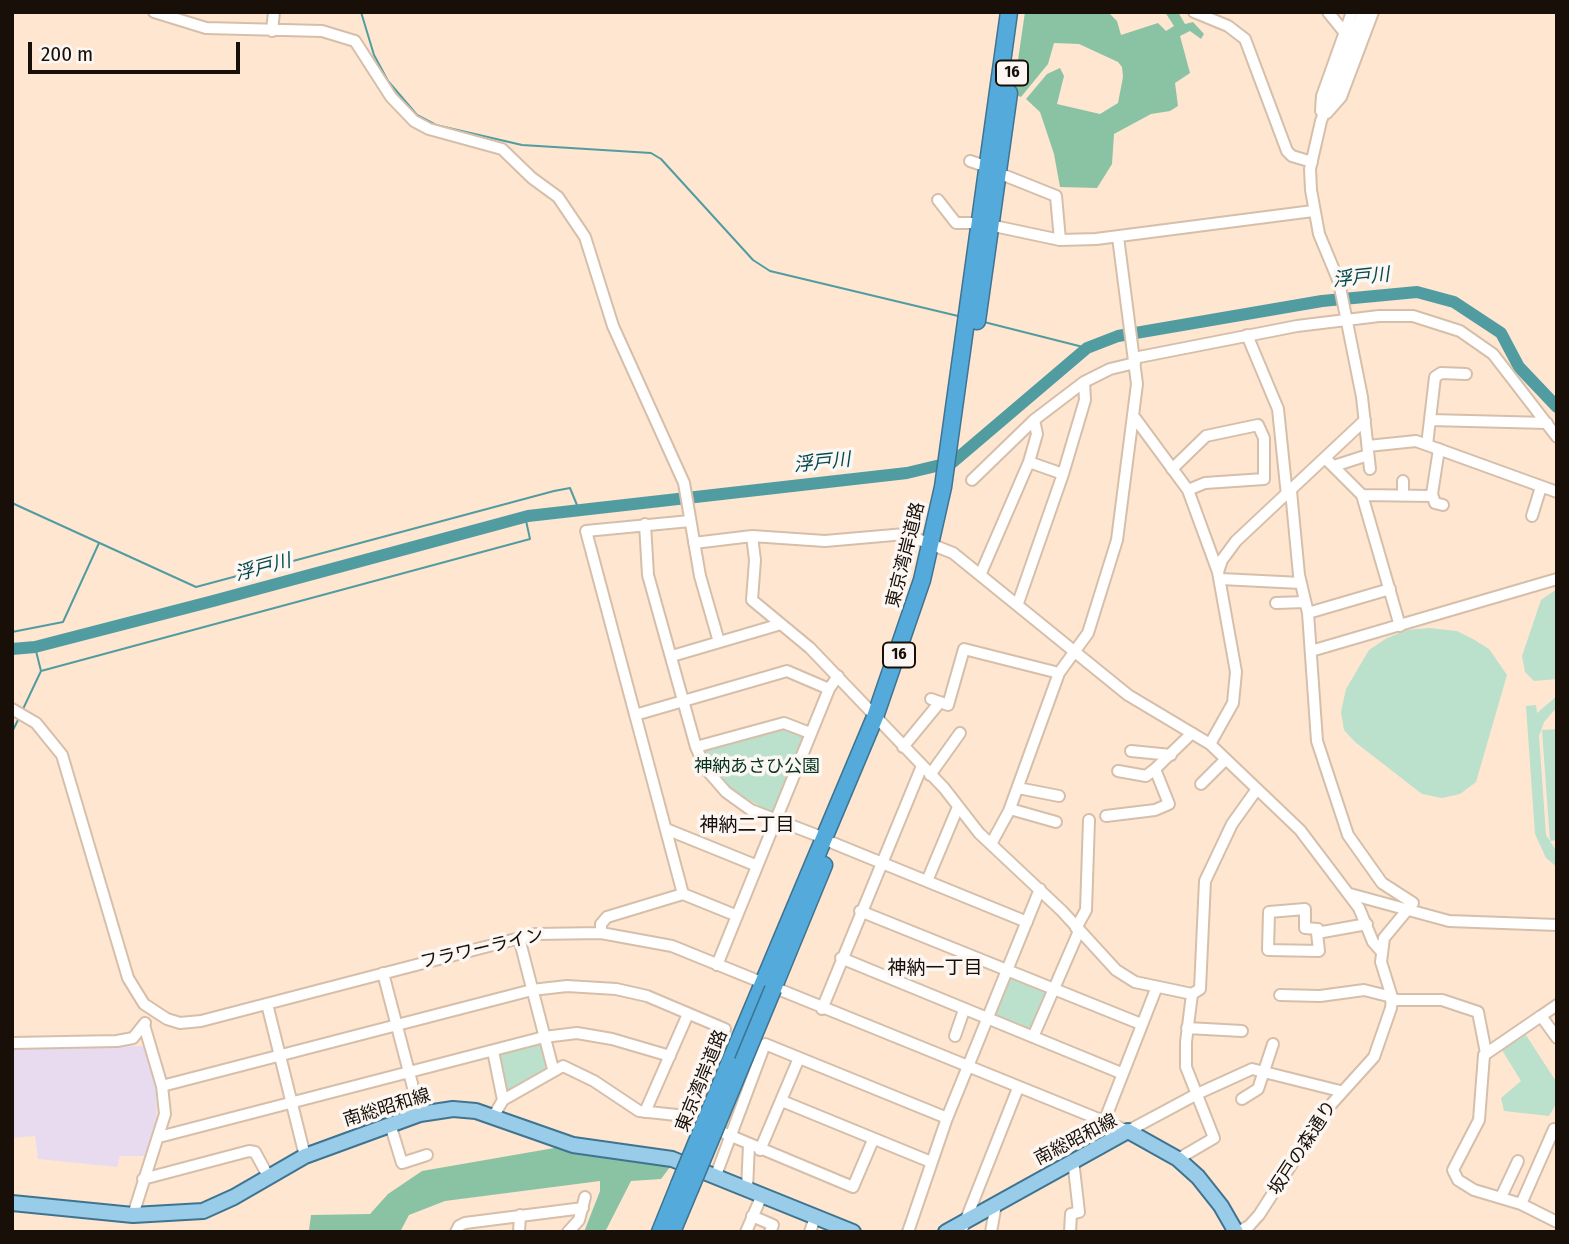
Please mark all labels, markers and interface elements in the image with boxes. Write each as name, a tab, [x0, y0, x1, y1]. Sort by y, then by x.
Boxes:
scale bar	[32, 28, 243, 72]
text: 200 m	[41, 41, 93, 67]
road number: 16	[996, 60, 1028, 86]
water label: 浮戸川	[1331, 264, 1391, 292]
water label: 浮戸川	[792, 449, 852, 477]
street label: 東京湾岸道路	[882, 500, 930, 610]
water label: 浮戸川	[233, 550, 293, 586]
road number: 16	[883, 642, 915, 668]
park label: 神納あさひ公園	[694, 756, 820, 778]
district label: 神納二丁目	[700, 815, 794, 837]
street label: フラワーライン	[418, 924, 546, 974]
district label: 神納一丁目	[888, 958, 982, 980]
street label: 東京湾岸道路	[672, 1027, 732, 1135]
street label: 南総昭和線	[341, 1085, 433, 1131]
street label: 坂戸の森通り	[1265, 1097, 1341, 1199]
street label: 南総昭和線	[1031, 1110, 1121, 1170]

